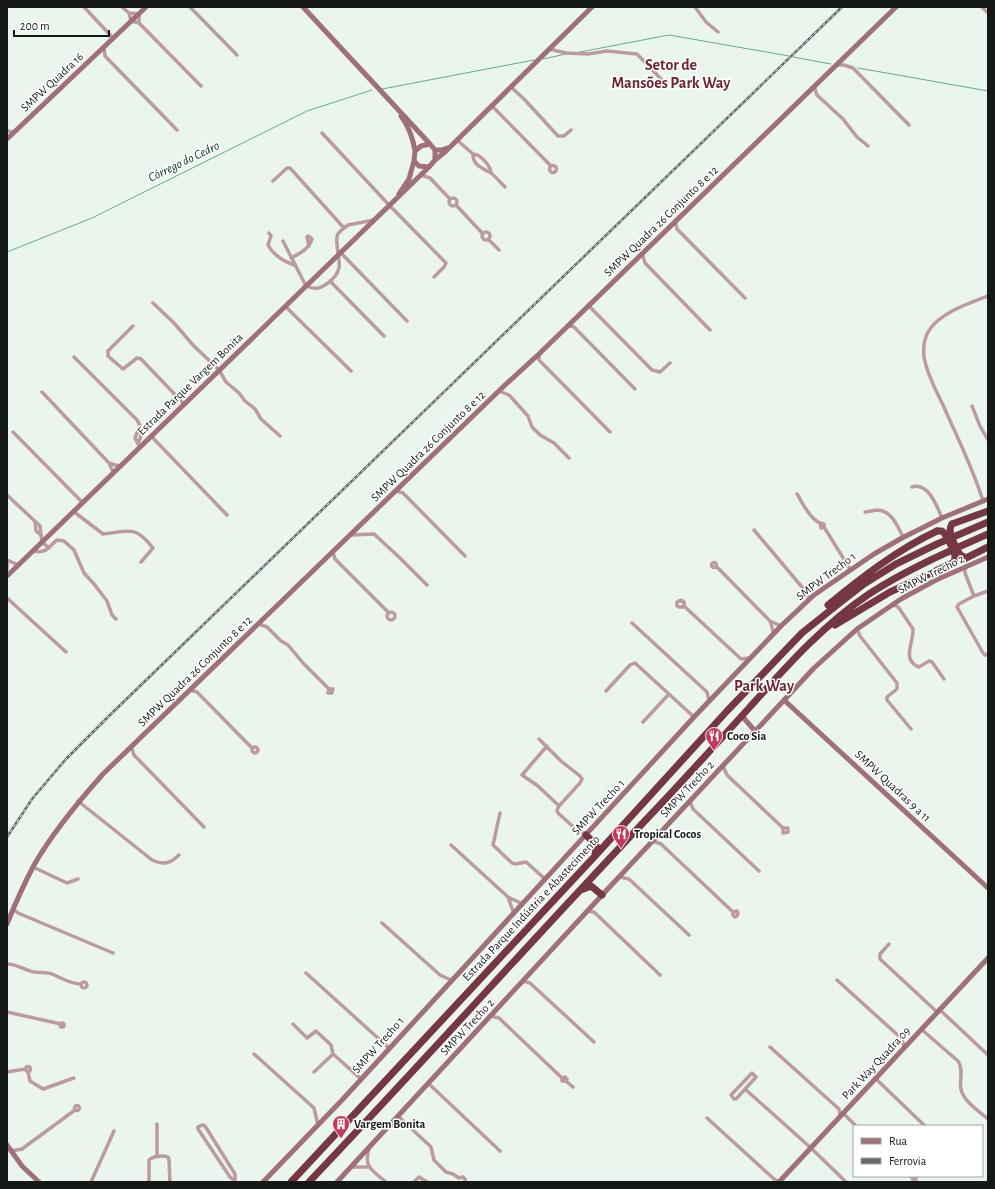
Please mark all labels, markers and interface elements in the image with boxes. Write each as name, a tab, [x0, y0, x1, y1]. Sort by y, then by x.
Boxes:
scale bar	[14, 12, 109, 38]
text: 200 m	[20, 20, 50, 32]
street label: SMPW Quadra 16	[18, 50, 86, 115]
district label: Setor de Mansões Park Way	[612, 57, 731, 92]
water label: Córrego do Cedro	[146, 139, 222, 185]
street label: SMPW Quadra 26 Conjunto 8 e 12	[602, 163, 721, 279]
street label: Estrada Parque Vargem Bonita	[135, 330, 245, 437]
street label: SMPW Quadra 26 Conjunto 8 e 12	[369, 388, 488, 504]
street label: SMPW Trecho 1	[794, 550, 858, 602]
street label: SMPW Trecho 2	[896, 552, 967, 596]
street label: SMPW Quadra 26 Conjunto 8 e 12	[136, 613, 255, 729]
district label: Park Way	[734, 678, 795, 695]
restaurant icon: Coco Sia	[704, 726, 724, 751]
place label: Coco Sia	[727, 730, 766, 742]
street label: SMPW Quadras 9 a 11	[852, 748, 933, 825]
street label: SMPW Trecho 2	[658, 758, 717, 820]
street label: SMPW Trecho 1	[569, 777, 627, 837]
restaurant icon: Tropical Cocos	[611, 824, 631, 849]
place label: Tropical Cocos	[634, 828, 702, 840]
street label: Estrada Parque Indústria e Abastecimento	[460, 833, 602, 983]
street label: SMPW Trecho 2	[438, 996, 497, 1058]
street label: SMPW Trecho 1	[350, 1015, 406, 1075]
street label: Park Way Quadra 09	[840, 1024, 913, 1102]
building icon: Vargem Bonita	[331, 1114, 351, 1139]
place label: Vargem Bonita	[354, 1118, 426, 1130]
legend	[853, 1125, 983, 1177]
text: Rua	[889, 1135, 908, 1147]
text: Ferrovia	[889, 1155, 927, 1167]

